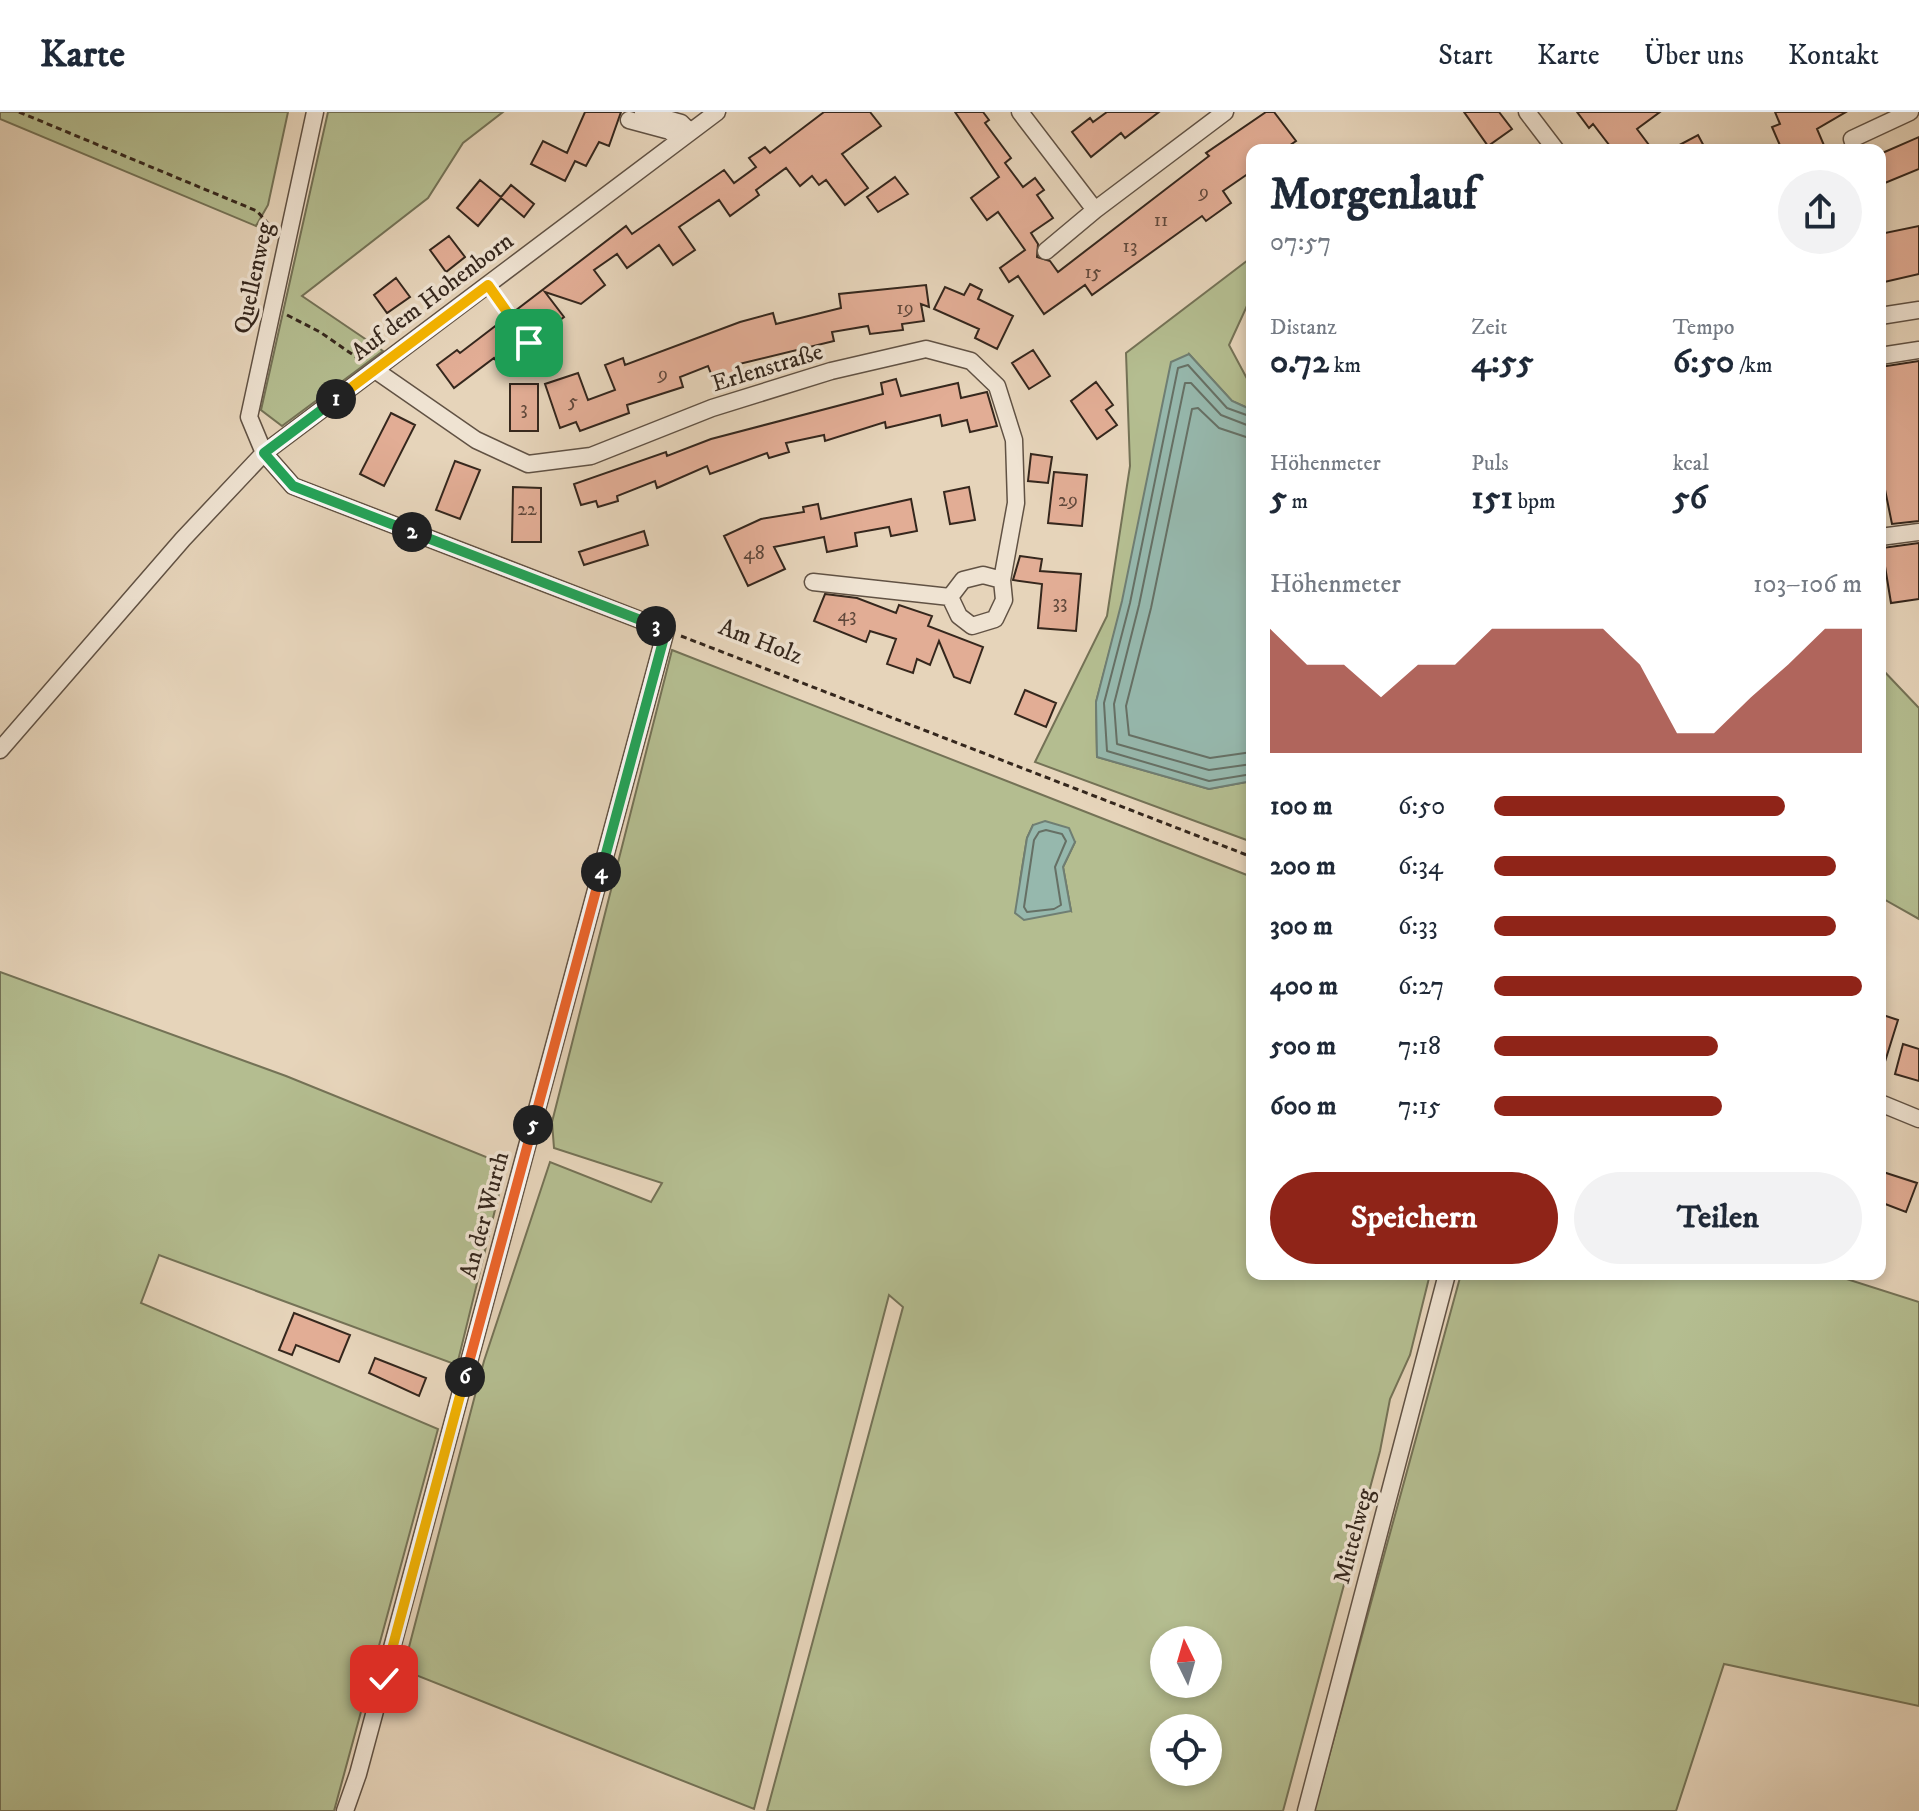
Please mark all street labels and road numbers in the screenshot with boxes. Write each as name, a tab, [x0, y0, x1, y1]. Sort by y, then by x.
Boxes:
street label: Quellenweg	[228, 220, 280, 337]
street label: Auf dem Hohenborn	[346, 226, 520, 368]
street label: Erlenstraße	[708, 337, 827, 399]
street label: Am Holz	[714, 612, 807, 672]
street label: An der Wurth	[454, 1148, 516, 1282]
street label: Mittelweg	[1327, 1485, 1381, 1587]

